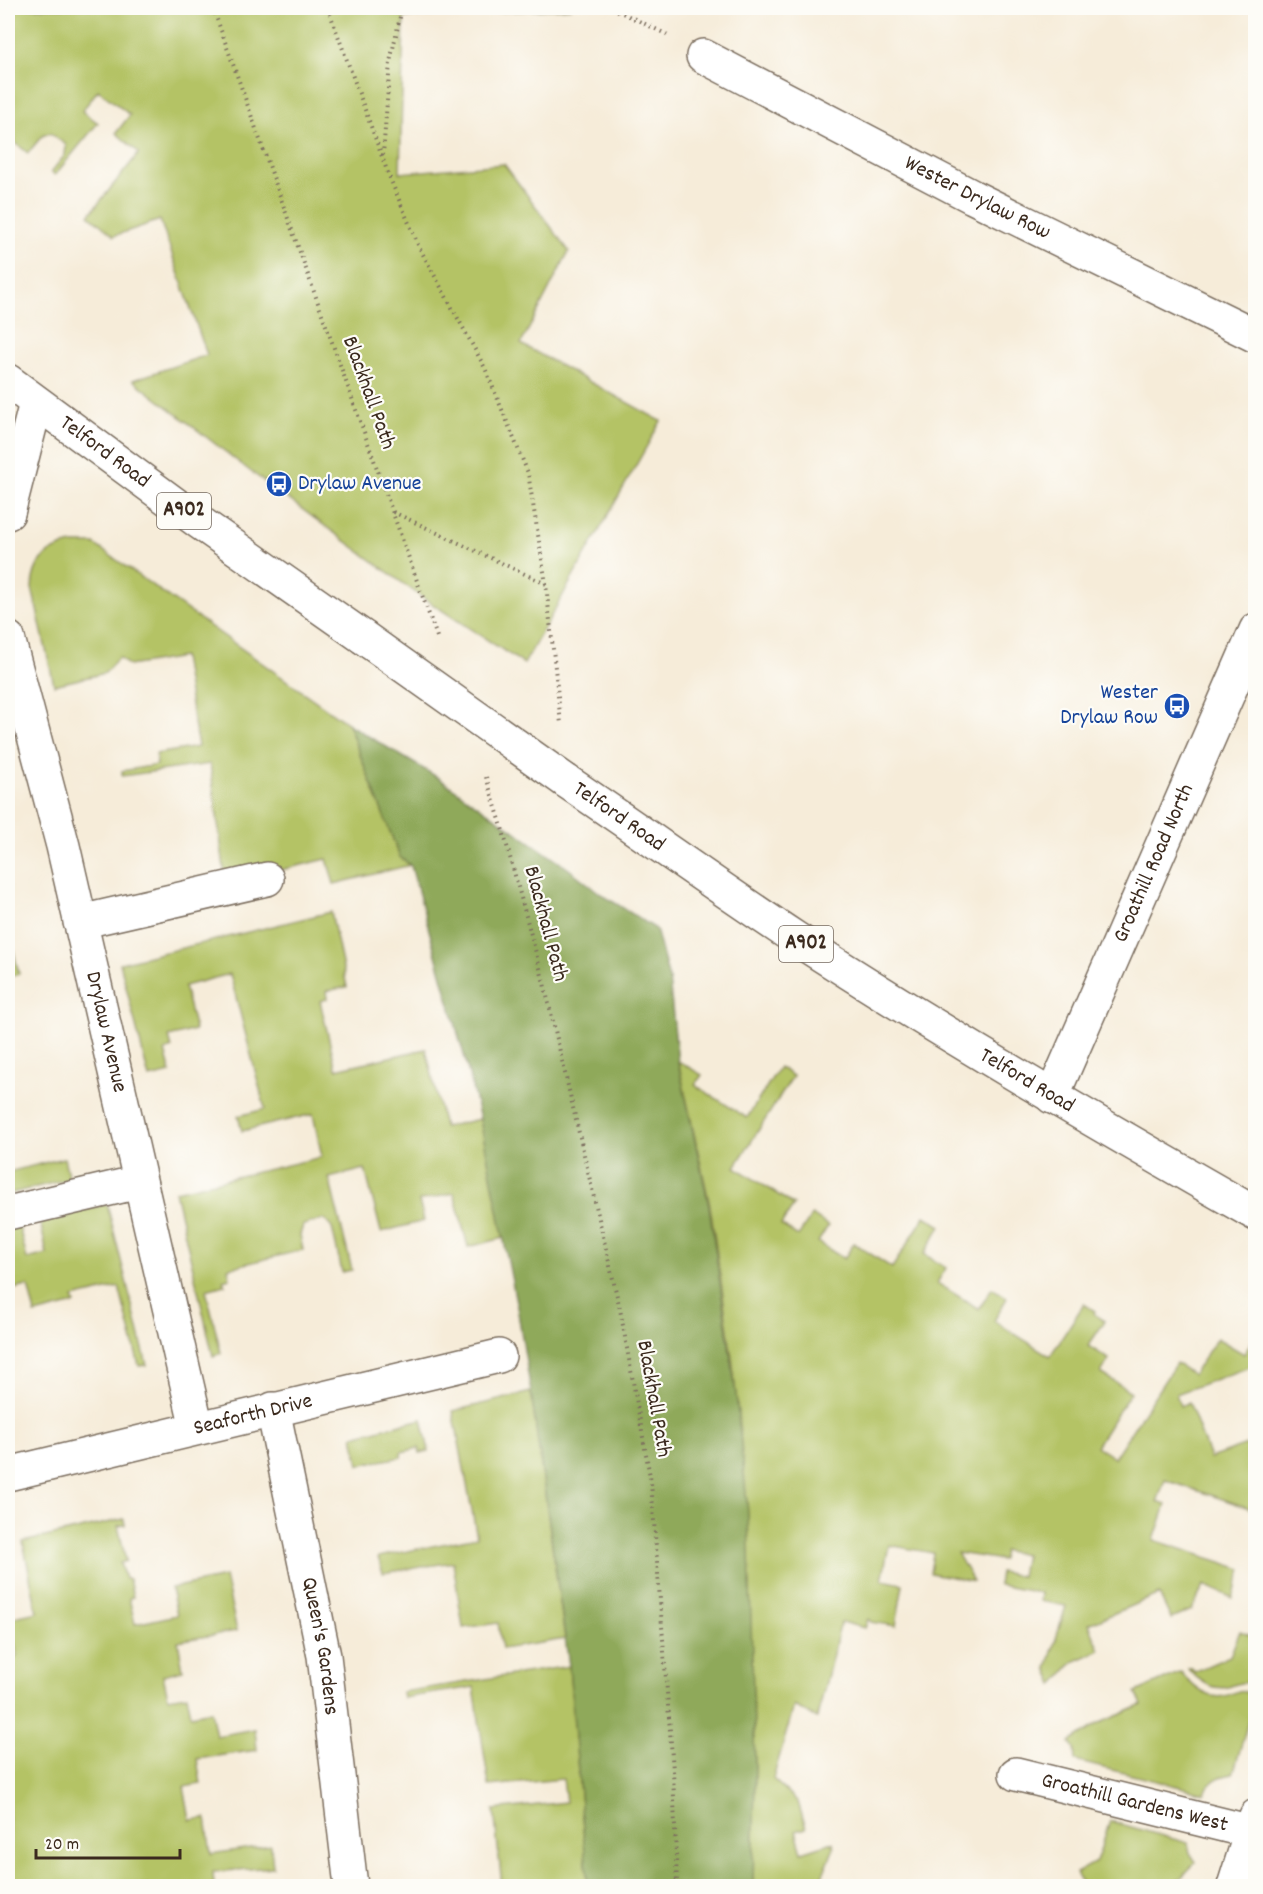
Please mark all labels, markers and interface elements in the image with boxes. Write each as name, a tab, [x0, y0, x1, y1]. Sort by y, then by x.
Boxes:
street label: Wester Drylaw Row	[899, 148, 1056, 248]
street label: Blackhall Path	[333, 332, 403, 454]
street label: Telford Road	[53, 408, 156, 496]
bus stop icon: Drylaw Avenue	[264, 469, 294, 499]
place label: Drylaw Avenue	[298, 469, 421, 500]
road number: A902	[157, 493, 211, 529]
place label: Wester Drylaw Row	[1060, 678, 1159, 734]
bus stop icon: Wester Drylaw Row	[1162, 691, 1192, 721]
street label: Telford Road	[566, 774, 671, 860]
street label: Groathill Road North	[1106, 779, 1202, 948]
street label: Blackhall Path	[515, 863, 575, 985]
road number: A902	[779, 926, 833, 962]
street label: Drylaw Avenue	[77, 968, 135, 1096]
street label: Telford Road	[973, 1041, 1080, 1121]
street label: Blackhall Path	[627, 1338, 679, 1460]
street label: Seaforth Drive	[191, 1386, 316, 1444]
street label: Queen's Gardens	[293, 1575, 346, 1717]
street label: Groathill Gardens West	[1038, 1765, 1231, 1841]
scale bar	[36, 1822, 180, 1860]
text: 20 m	[45, 1833, 79, 1858]

